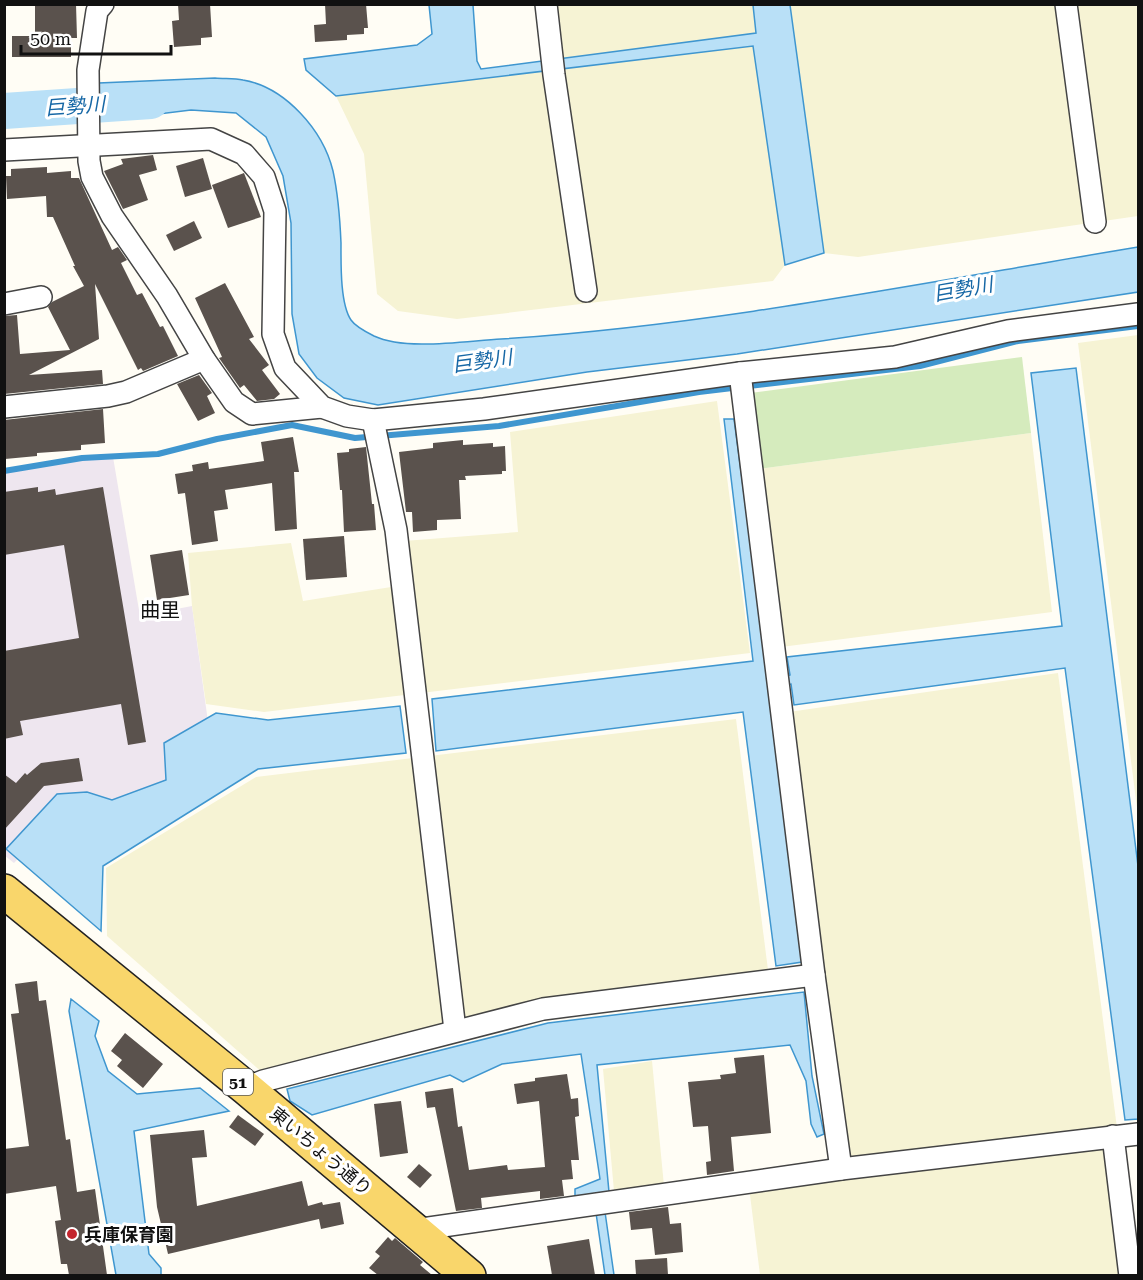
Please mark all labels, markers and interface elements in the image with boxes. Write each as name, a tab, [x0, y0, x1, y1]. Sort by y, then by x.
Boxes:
scale bar	[21, 18, 171, 56]
text: 50 m	[30, 28, 71, 49]
water label: 巨勢川	[44, 92, 108, 120]
water label: 巨勢川	[931, 272, 997, 306]
water label: 巨勢川	[451, 345, 515, 377]
district label: 曲里	[140, 598, 180, 622]
road number: 51	[223, 1069, 253, 1095]
street label: 東いちょう通り	[266, 1102, 376, 1200]
place label: 兵庫保育園	[84, 1224, 174, 1245]
marker: 兵庫保育園	[65, 1227, 79, 1241]

